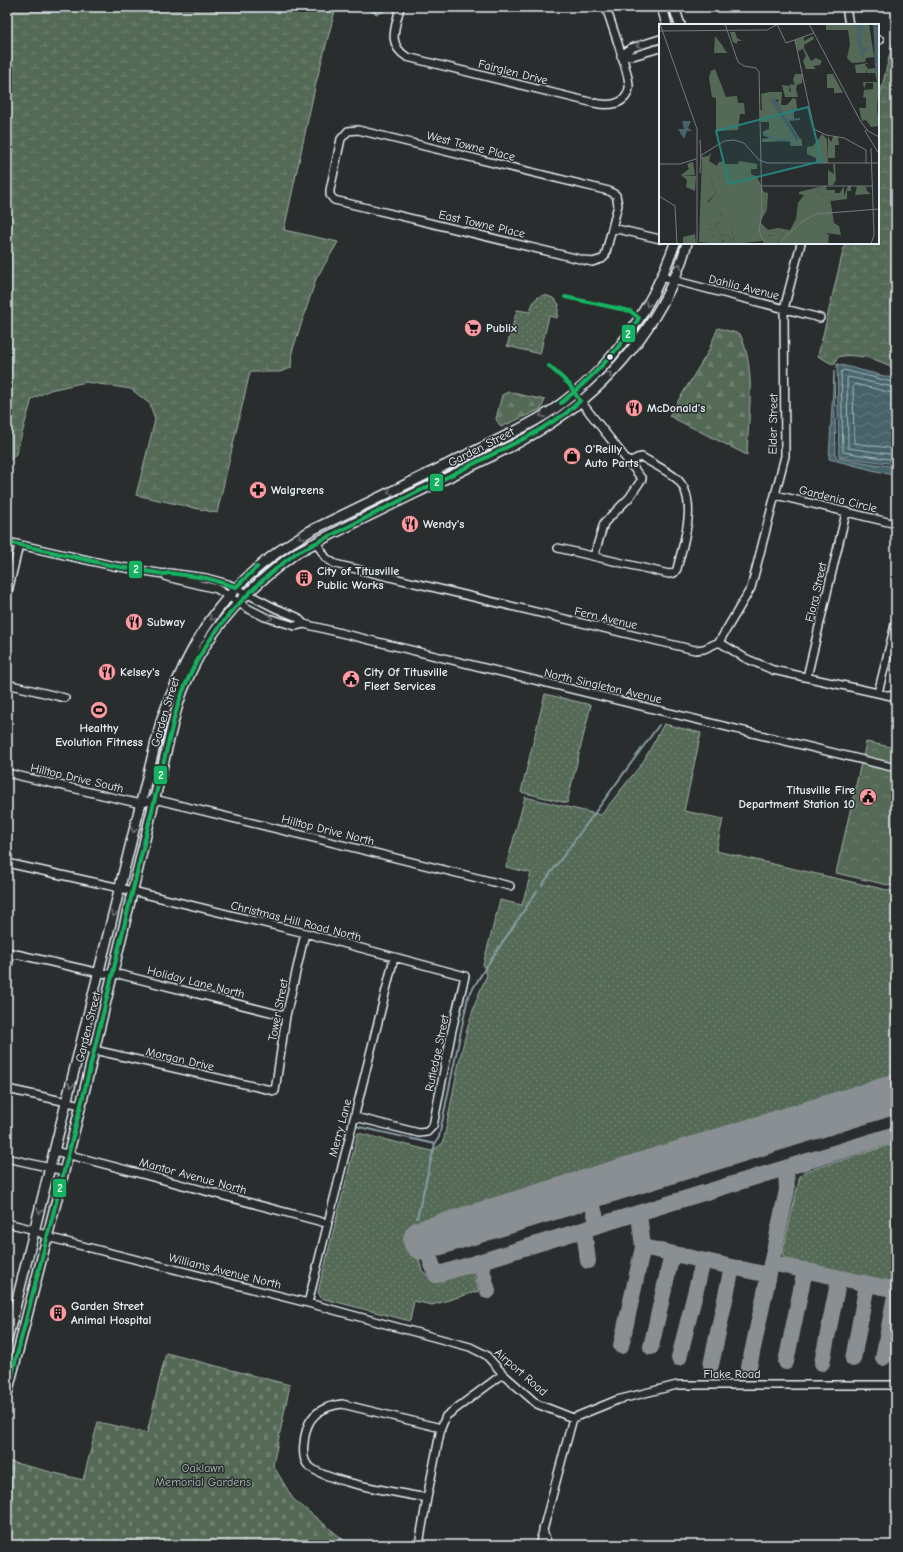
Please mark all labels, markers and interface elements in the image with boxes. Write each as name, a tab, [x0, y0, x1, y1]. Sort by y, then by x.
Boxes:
inset map	[659, 24, 879, 244]
one-way arrow	[636, 40, 643, 49]
street label: Fairglen Drive	[477, 57, 549, 87]
street label: West Towne Place	[425, 128, 517, 164]
street label: East Towne Place	[437, 207, 527, 241]
one-way arrow	[674, 263, 682, 271]
street label: Dahlia Avenue	[707, 271, 781, 303]
one-way arrow	[645, 300, 652, 307]
supermarket icon: Publix	[463, 318, 483, 338]
place label: Publix	[486, 321, 517, 335]
line badge: 2	[621, 324, 636, 343]
text: 2	[625, 328, 631, 341]
unlabelled marker	[605, 352, 615, 362]
one-way arrow	[604, 371, 612, 379]
street label: Elder Street	[765, 393, 781, 455]
restaurant icon: McDonald's	[624, 398, 644, 418]
place label: McDonald's	[647, 401, 705, 415]
one-way arrow	[539, 411, 546, 418]
street label: Garden Street	[446, 424, 517, 470]
place label: O'Reilly Auto Parts	[585, 442, 639, 470]
shop icon: O'Reilly Auto Parts	[562, 446, 582, 466]
line badge: 2	[429, 473, 444, 492]
text: 2	[434, 476, 440, 489]
pharmacy icon: Walgreens	[248, 480, 268, 500]
place label: Walgreens	[271, 483, 324, 497]
street label: Gardenia Circle	[797, 483, 879, 515]
one-way arrow	[386, 487, 394, 495]
restaurant icon: Wendy's	[400, 514, 420, 534]
place label: Wendy's	[423, 517, 464, 531]
one-way arrow	[298, 532, 305, 539]
line badge: 2	[128, 560, 143, 579]
street label: Flora Street	[802, 560, 830, 623]
text: 2	[133, 563, 139, 576]
place label: City of Titusville Public Works	[317, 564, 399, 592]
building icon: City of Titusville Public Works	[294, 568, 314, 588]
street label: Fern Avenue	[573, 604, 639, 632]
restaurant icon: Subway	[124, 612, 144, 632]
one-way arrow	[267, 613, 274, 622]
one-way arrow	[210, 614, 217, 621]
place label: Subway	[147, 615, 186, 629]
restaurant icon: Kelsey's	[97, 662, 117, 682]
place label: Kelsey's	[120, 665, 160, 679]
place label: City Of Titusville Fleet Services	[364, 665, 448, 693]
street label: North Singleton Avenue	[543, 666, 663, 706]
public building icon: City Of Titusville Fleet Services	[341, 669, 361, 689]
street label: Garden Street	[148, 675, 182, 749]
sports icon: Healthy Evolution Fitness	[89, 700, 109, 720]
place label: Healthy Evolution Fitness	[55, 721, 143, 749]
street label: Hilltop Drive South	[29, 760, 125, 796]
line badge: 2	[153, 765, 168, 785]
text: 2	[158, 769, 164, 782]
place label: Titusville Fire Department Station 10	[739, 783, 855, 811]
public building icon: Titusville Fire Department Station 10	[858, 787, 878, 807]
street label: Hilltop Drive North	[280, 812, 376, 848]
one-way arrow	[131, 827, 139, 834]
street label: Christmas Hill Road North	[229, 898, 363, 944]
one-way arrow	[110, 910, 119, 917]
street label: Holiday Lane North	[146, 963, 246, 1001]
street label: Tower Street	[265, 977, 291, 1042]
street label: Garden Street	[72, 990, 104, 1064]
street label: Rutledge Street	[422, 1013, 452, 1093]
street label: Morgan Drive	[144, 1044, 216, 1074]
one-way arrow	[68, 1082, 76, 1088]
street label: Merry Lane	[326, 1097, 354, 1159]
street label: Mantor Avenue North	[138, 1155, 248, 1197]
line badge: 2	[52, 1178, 67, 1198]
text: 2	[57, 1182, 63, 1195]
one-way arrow	[36, 1207, 45, 1214]
street label: Williams Avenue North	[167, 1250, 283, 1292]
place label: Garden Street Animal Hospital	[71, 1299, 151, 1327]
building icon: Garden Street Animal Hospital	[48, 1303, 68, 1323]
street label: Airport Road	[492, 1345, 550, 1399]
street label: Flake Road	[703, 1367, 761, 1381]
park label: Oaklawn Memorial Gardens	[155, 1461, 251, 1489]

